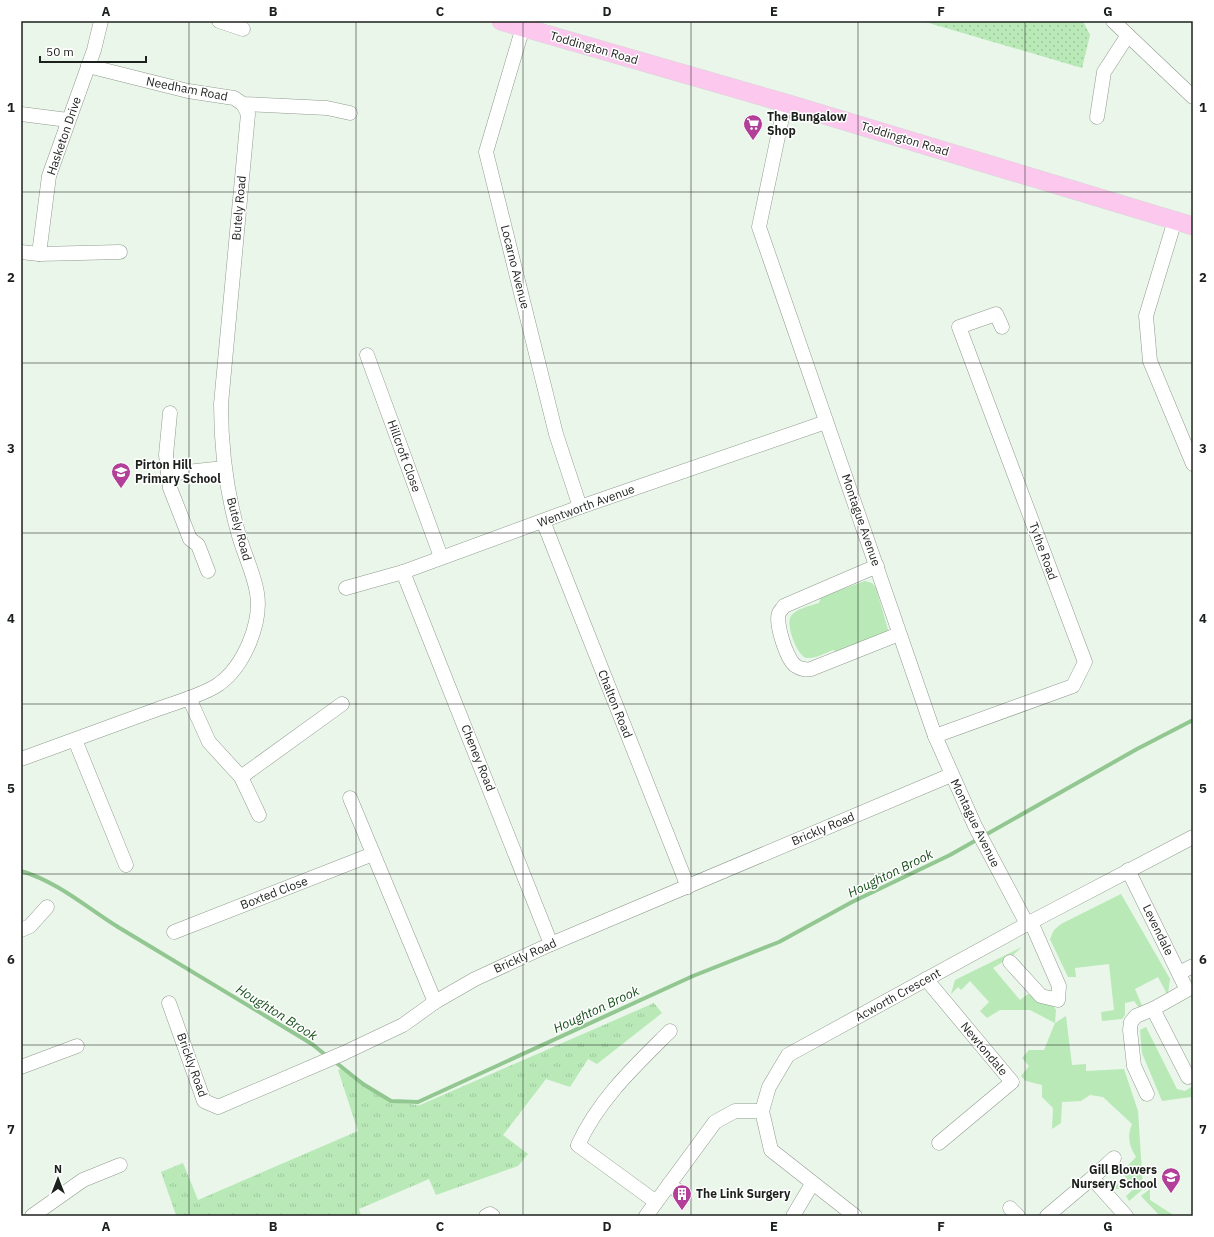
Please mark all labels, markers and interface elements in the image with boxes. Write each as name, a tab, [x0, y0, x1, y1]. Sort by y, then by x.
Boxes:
text: A	[102, 3, 111, 20]
text: B	[269, 3, 278, 20]
text: C	[436, 3, 445, 20]
text: D	[602, 3, 612, 20]
text: E	[770, 3, 778, 20]
text: F	[937, 3, 945, 20]
text: G	[1103, 3, 1113, 20]
street label: Toddington Road	[548, 28, 640, 67]
scale bar	[40, 38, 146, 64]
text: 50 m	[46, 44, 74, 59]
street label: Needham Road	[145, 73, 229, 104]
street label: Hasketon Drive	[43, 94, 84, 177]
text: 1	[7, 99, 15, 116]
text: 1	[1199, 99, 1207, 116]
place label: The Bungalow Shop	[767, 109, 847, 138]
supermarket icon: The Bungalow Shop	[742, 113, 764, 141]
street label: Toddington Road	[859, 118, 951, 159]
street label: Butely Road	[228, 175, 249, 241]
street label: Locarno Avenue	[498, 223, 533, 311]
text: 2	[7, 269, 15, 286]
text: 2	[1199, 269, 1207, 286]
street label: Hillcroft Close	[384, 418, 425, 494]
text: 3	[7, 440, 15, 457]
text: 3	[1199, 440, 1207, 457]
place label: Pirton Hill Primary School	[135, 457, 221, 486]
school or university icon: Pirton Hill Primary School	[110, 461, 132, 489]
street label: Montague Avenue	[839, 472, 884, 568]
street label: Wentworth Avenue	[535, 481, 637, 530]
street label: Butely Road	[224, 496, 255, 562]
street label: Tythe Road	[1026, 520, 1061, 582]
text: 4	[7, 610, 15, 627]
text: 4	[1199, 610, 1207, 627]
street label: Chalton Road	[595, 668, 636, 740]
street label: Cheney Road	[458, 722, 499, 793]
street label: Montague Avenue	[948, 776, 1004, 870]
text: 5	[7, 780, 15, 797]
text: 5	[1199, 780, 1207, 797]
street label: Brickly Road	[789, 809, 857, 849]
water label: Houghton Brook	[845, 845, 936, 901]
street label: Boxted Close	[238, 873, 310, 912]
street label: Levendale	[1140, 902, 1177, 958]
street label: Brickly Road	[491, 935, 559, 976]
text: 6	[7, 951, 15, 968]
text: 6	[1199, 951, 1207, 968]
street label: Acworth Crescent	[852, 965, 943, 1024]
water label: Houghton Brook	[233, 981, 321, 1044]
water label: Houghton Brook	[551, 982, 642, 1037]
street label: Newtondale	[958, 1019, 1011, 1079]
street label: Brickly Road	[174, 1031, 211, 1099]
text: 7	[7, 1121, 15, 1138]
text: 7	[1199, 1121, 1207, 1138]
north arrow	[38, 1159, 78, 1199]
text: N	[54, 1162, 62, 1176]
place label: Gill Blowers Nursery School	[1071, 1162, 1157, 1191]
school or university icon: Gill Blowers Nursery School	[1160, 1166, 1182, 1194]
building icon: The Link Surgery	[671, 1183, 693, 1211]
place label: The Link Surgery	[696, 1186, 791, 1201]
text: A	[102, 1218, 111, 1235]
text: B	[269, 1218, 278, 1235]
text: C	[436, 1218, 445, 1235]
text: D	[602, 1218, 612, 1235]
text: E	[770, 1218, 778, 1235]
text: F	[937, 1218, 945, 1235]
text: G	[1103, 1218, 1113, 1235]

